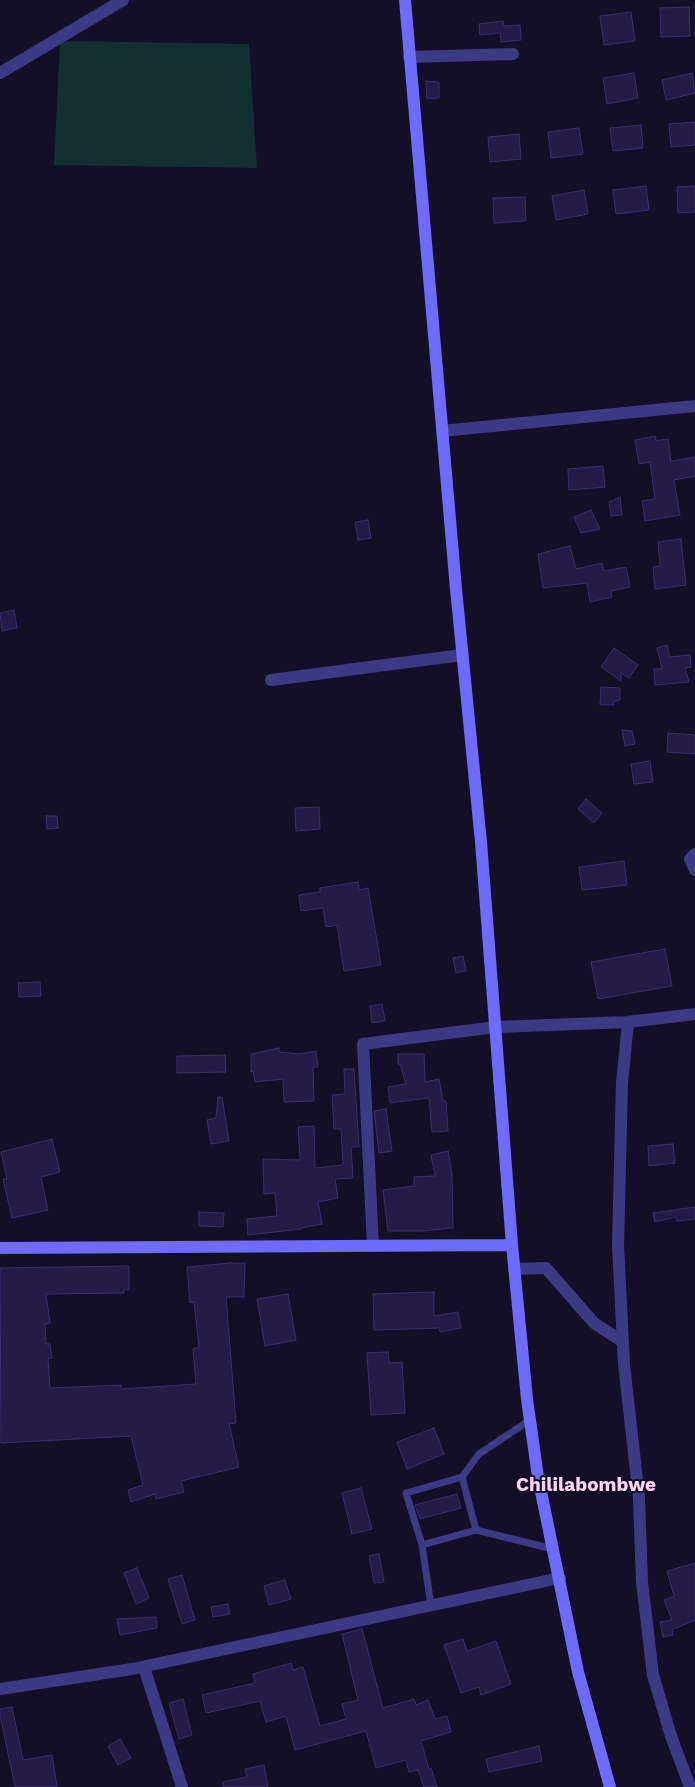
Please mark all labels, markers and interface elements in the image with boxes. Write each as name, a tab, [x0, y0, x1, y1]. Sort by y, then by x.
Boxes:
district label: Chililabombwe	[516, 1474, 656, 1496]

